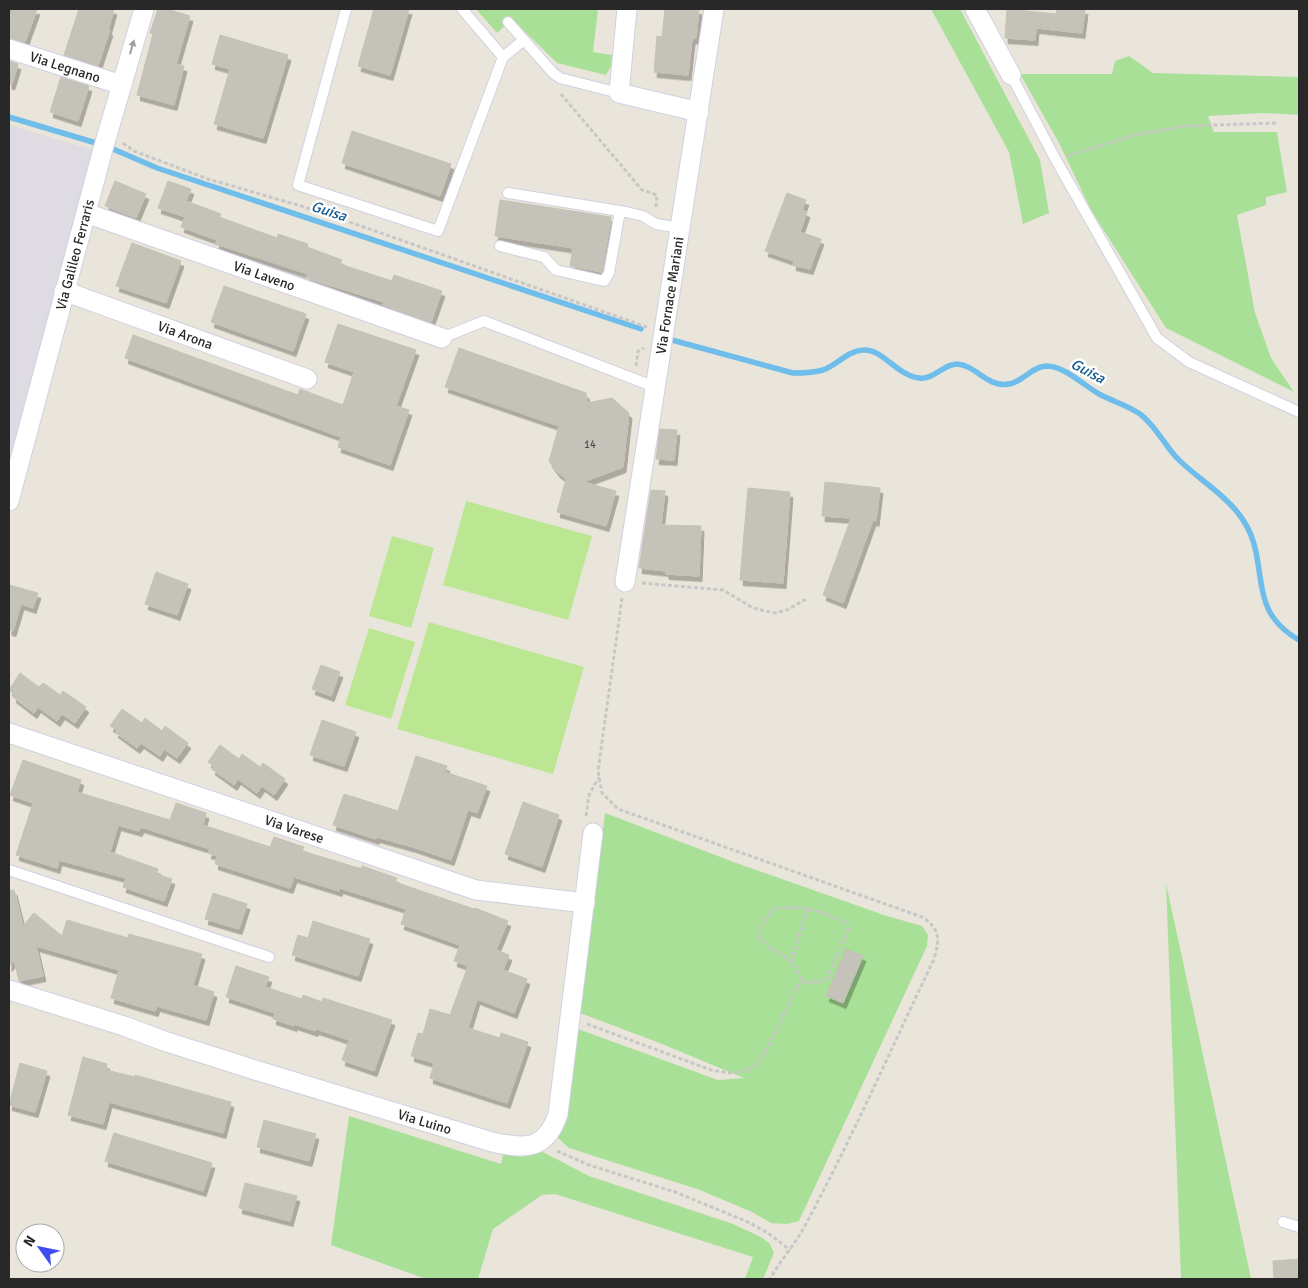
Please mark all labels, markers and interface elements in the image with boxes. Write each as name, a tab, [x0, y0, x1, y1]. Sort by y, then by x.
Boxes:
one-way arrow	[129, 39, 137, 54]
street label: Via Legnano	[28, 48, 102, 87]
water label: Guisa	[309, 197, 349, 225]
street label: Via Galileo Ferraris	[52, 198, 98, 312]
street label: Via Fornace Mariani	[652, 235, 688, 356]
street label: Via Laveno	[231, 257, 297, 295]
street label: Via Arona	[155, 318, 215, 353]
water label: Guisa	[1068, 355, 1108, 388]
house number: 14	[584, 438, 596, 451]
street label: Via Varese	[262, 812, 326, 847]
street label: Via Luino	[396, 1106, 453, 1138]
north arrow	[15, 1223, 65, 1273]
text: N	[20, 1232, 39, 1250]

